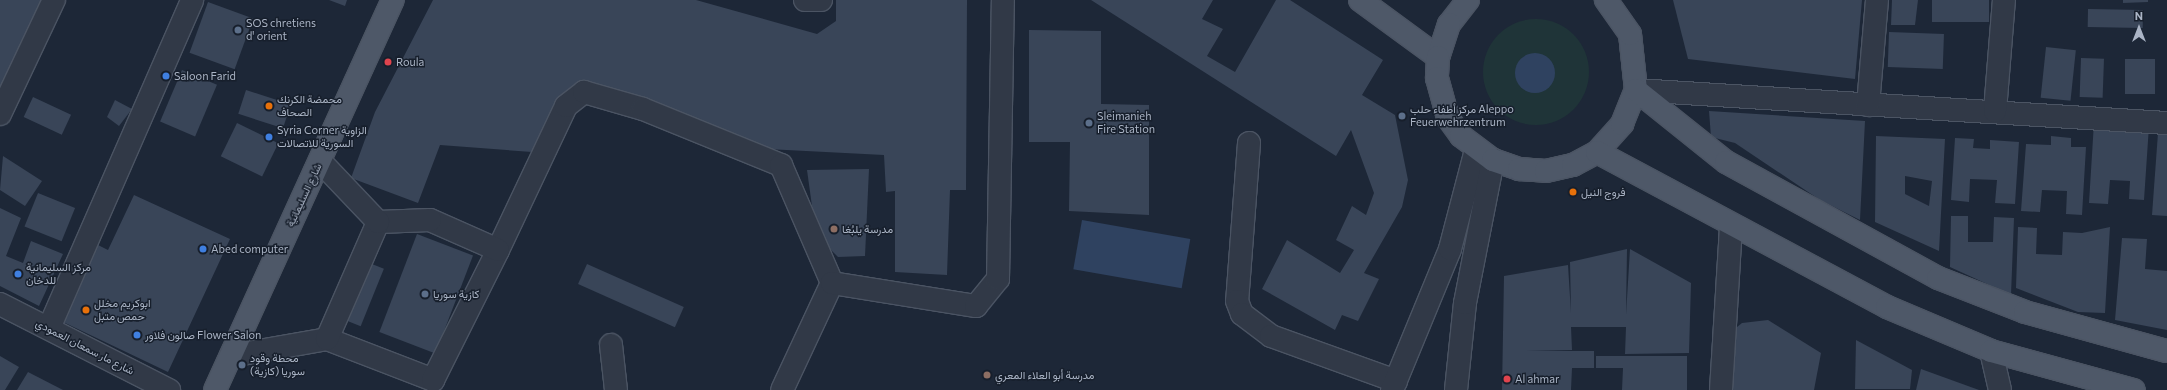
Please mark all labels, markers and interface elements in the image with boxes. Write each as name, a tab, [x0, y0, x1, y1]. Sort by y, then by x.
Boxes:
north arrow	[2119, 8, 2159, 48]
text: N	[2135, 9, 2143, 22]
place label: SOS chretiens d' orient	[246, 17, 316, 43]
marker: SOS chretiens d' orient	[233, 25, 243, 35]
place label: Roula	[396, 55, 424, 69]
marker: Roula	[383, 57, 393, 67]
place label: Saloon Farid	[174, 69, 236, 83]
marker: Saloon Farid	[161, 71, 171, 81]
place label: محمضة الكرنك الصحاف	[277, 93, 342, 119]
marker: محمضة الكرنك الصحاف	[264, 101, 274, 111]
place label: مركز أطفاء حلب Aleppo Feuerwehrzentrum	[1410, 103, 1514, 129]
place label: Sleimanieh Fire Station	[1097, 110, 1155, 136]
marker: مركز أطفاء حلب Aleppo Feuerwehrzentrum	[1397, 111, 1407, 121]
marker: Sleimanieh Fire Station	[1084, 118, 1094, 128]
place label: Syria Corner الزاوية السورية للاتصالات	[277, 124, 367, 150]
marker: Syria Corner الزاوية السورية للاتصالات	[264, 132, 274, 142]
street label: شارع السليمانية	[283, 161, 325, 229]
place label: فروج النيل	[1581, 185, 1626, 199]
marker: فروج النيل	[1568, 187, 1578, 197]
place label: مدرسة يلبُغا	[842, 222, 893, 236]
marker: مدرسة يلبُغا	[829, 224, 839, 234]
place label: Abed computer	[211, 242, 288, 256]
marker: Abed computer	[198, 244, 208, 254]
place label: مركز السليمانية للدخان	[26, 261, 91, 287]
marker: مركز السليمانية للدخان	[13, 269, 23, 279]
place label: كازية سوريا	[433, 287, 479, 301]
marker: كازية سوريا	[420, 289, 430, 299]
place label: ابوكريم مخلل حمص متبل	[94, 297, 151, 323]
marker: ابوكريم مخلل حمص متبل	[81, 305, 91, 315]
street label: شارع مار سمعان العمودي	[34, 316, 136, 378]
place label: صالون فلاور Flower Salon	[145, 328, 261, 342]
marker: صالون فلاور Flower Salon	[132, 330, 142, 340]
place label: محطة وقود (كازية) سوريا	[250, 352, 305, 378]
marker: محطة وقود (كازية) سوريا	[237, 360, 247, 370]
place label: مدرسة أبو العلاء المعري	[995, 368, 1094, 382]
marker: مدرسة أبو العلاء المعري	[982, 370, 992, 380]
place label: Al ahmar	[1515, 372, 1559, 386]
marker: Al ahmar	[1502, 374, 1512, 384]

